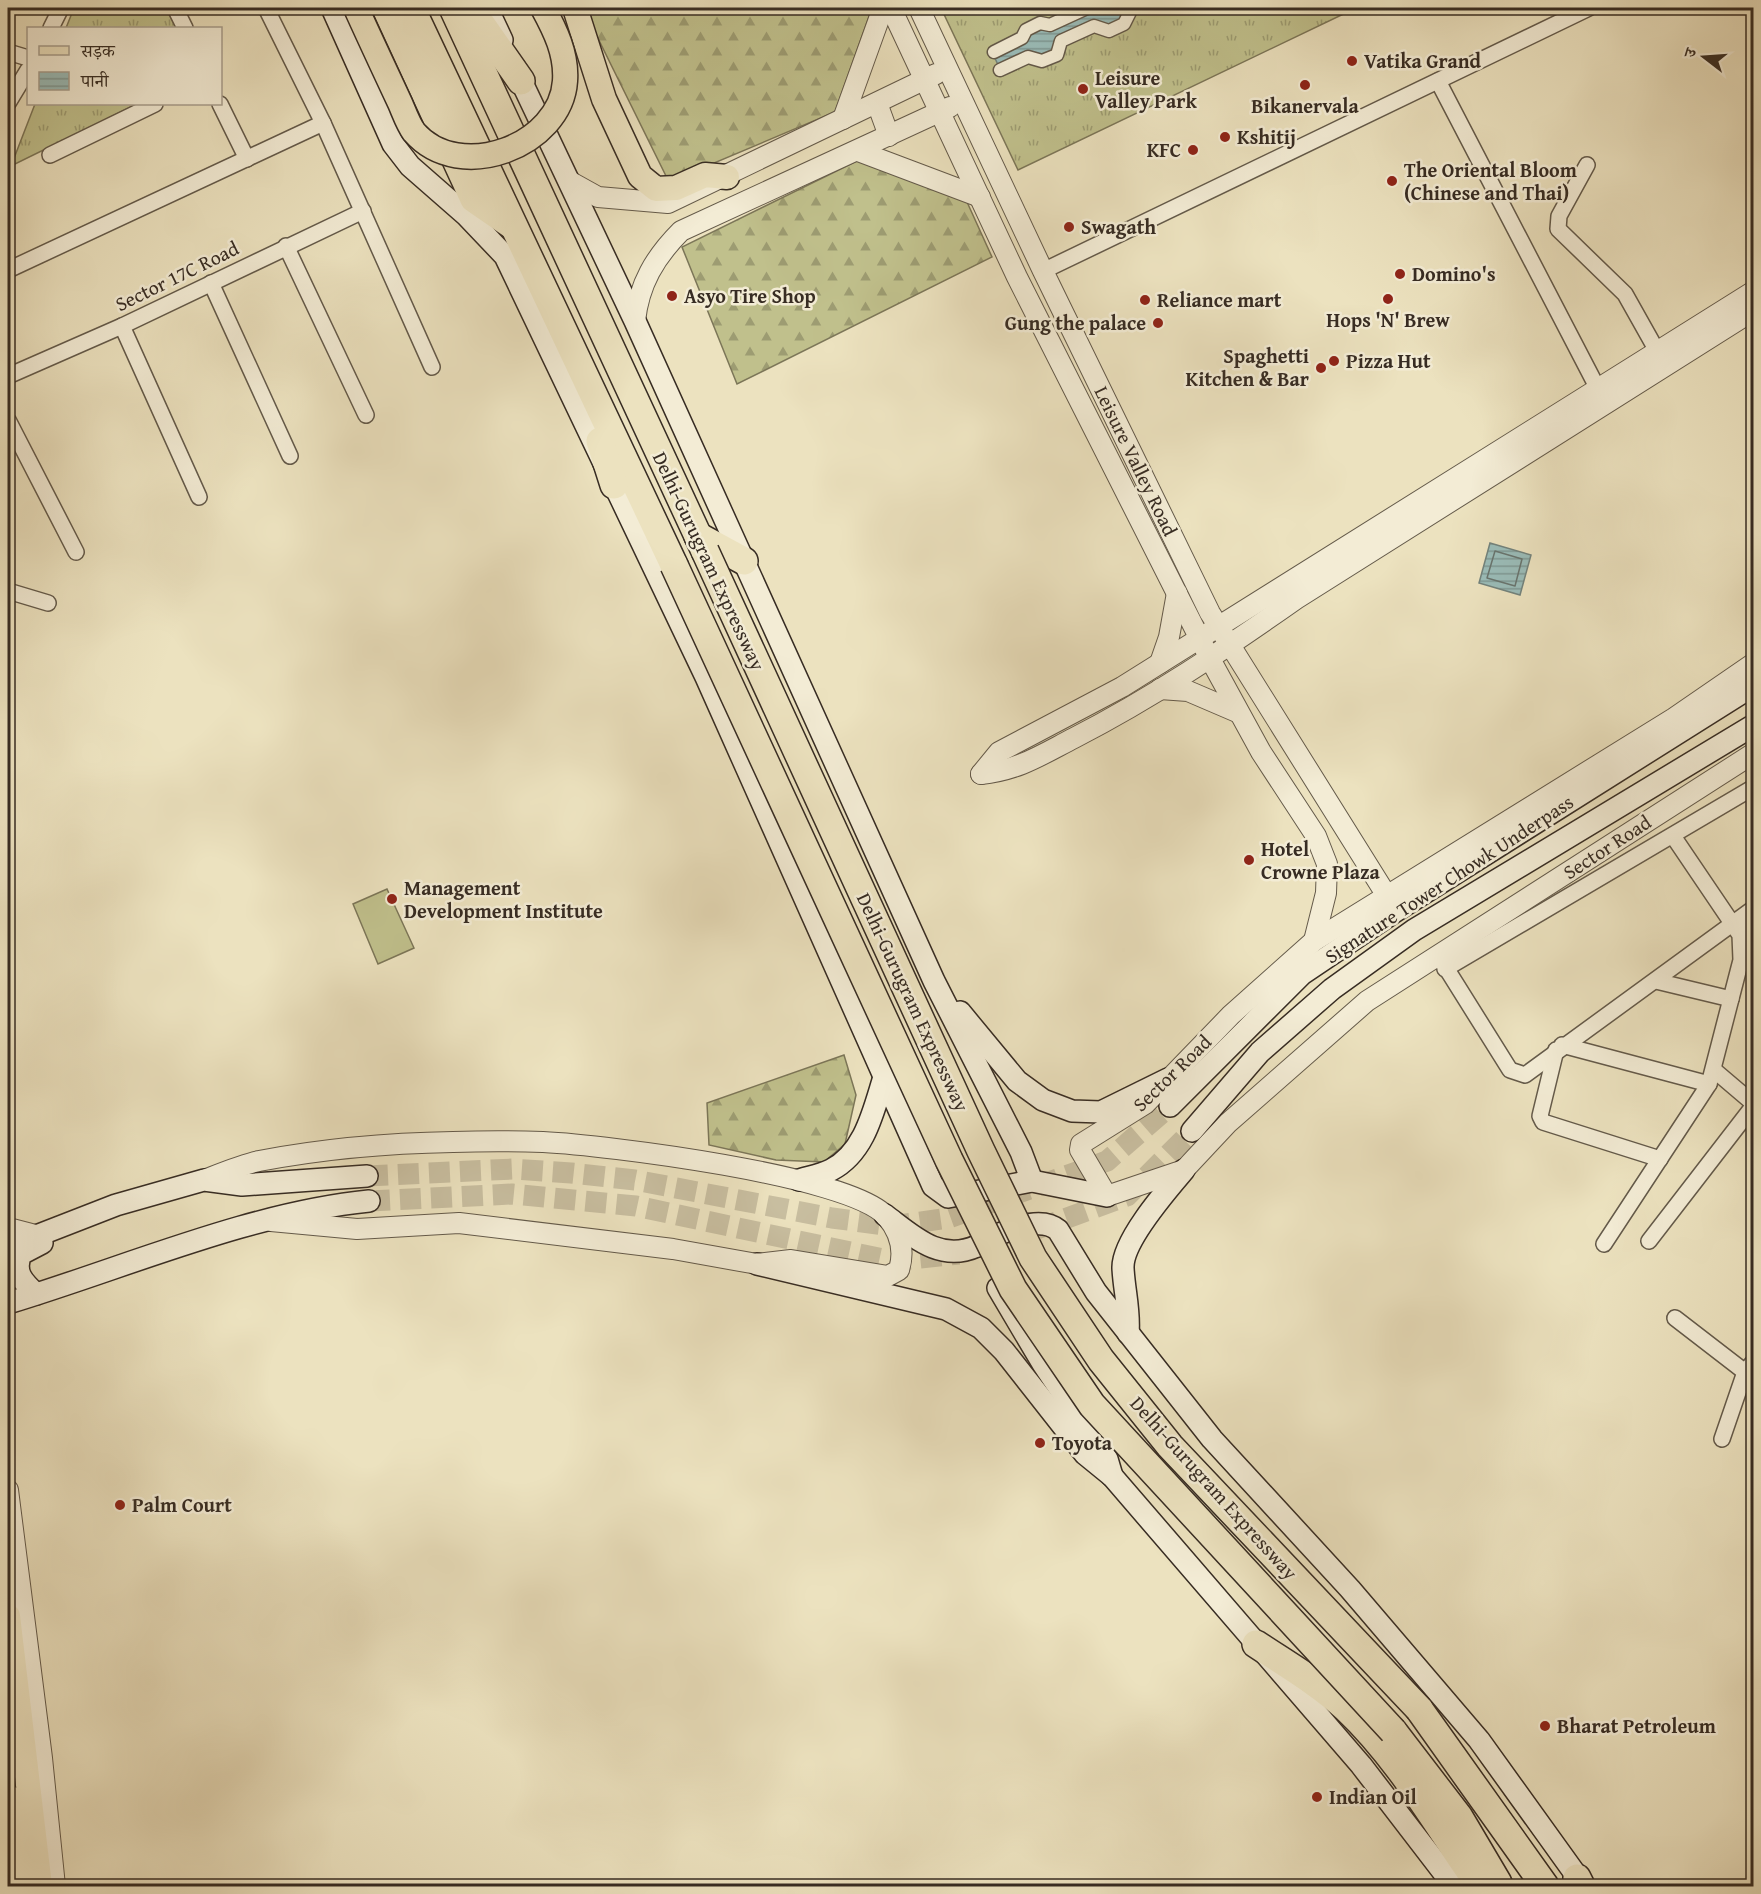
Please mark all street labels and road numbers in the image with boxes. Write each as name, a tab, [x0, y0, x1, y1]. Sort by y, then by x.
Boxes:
street label: Sector 17C Road	[110, 233, 244, 318]
street label: Leisure Valley Road	[1088, 381, 1185, 541]
street label: Delhi-Gurugram Expressway	[646, 447, 773, 675]
street label: Signature Tower Chowk Underpass	[1319, 787, 1579, 970]
street label: Sector Road	[1557, 807, 1657, 886]
street label: Delhi-Gurugram Expressway	[850, 888, 977, 1116]
street label: Sector Road	[1126, 1027, 1218, 1118]
street label: Delhi-Gurugram Expressway	[1124, 1389, 1305, 1586]

